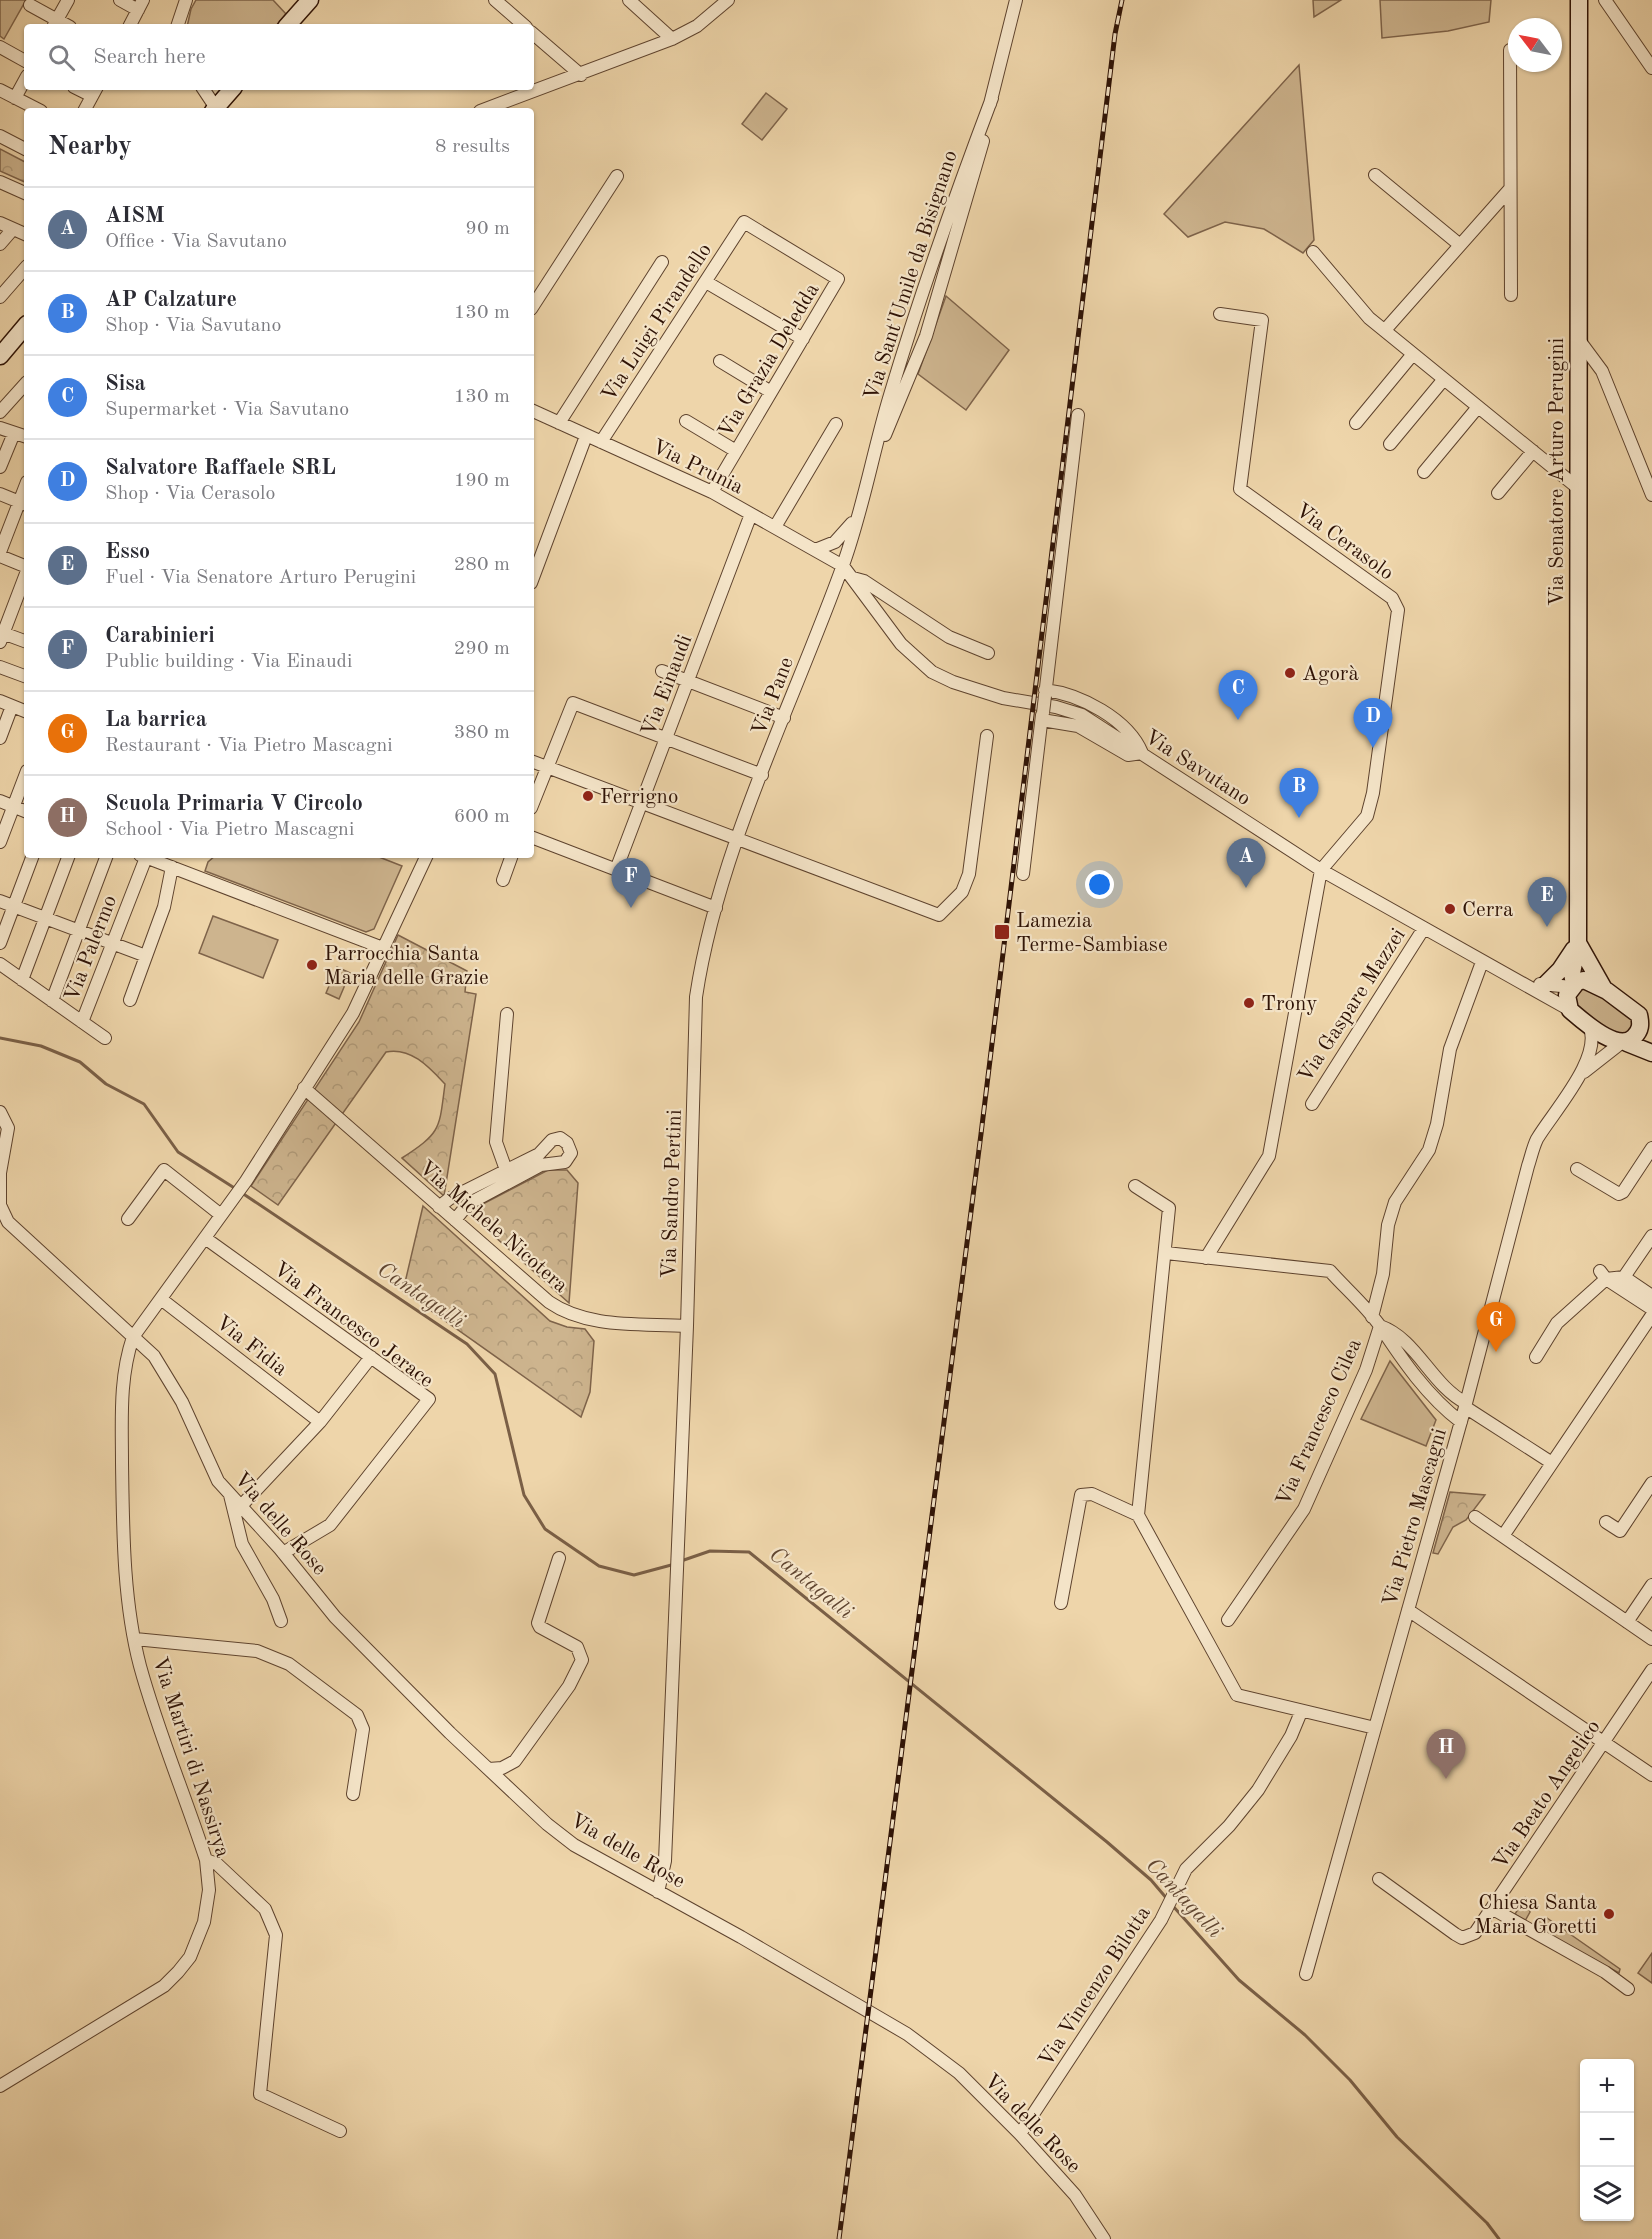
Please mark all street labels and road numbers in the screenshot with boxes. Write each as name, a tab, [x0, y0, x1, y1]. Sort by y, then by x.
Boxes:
street label: Via Sant'Umile da Bisignano	[861, 148, 962, 403]
street label: Via Luigi Pirandello	[598, 240, 716, 406]
street label: Via Grazia Deledda	[715, 280, 824, 442]
street label: Via Senatore Arturo Perugini	[1547, 338, 1568, 606]
street label: Via Prunia	[648, 436, 746, 498]
street label: Via Cerasolo	[1291, 500, 1397, 585]
street label: Via Einaudi	[638, 632, 696, 739]
street label: Via Pane	[749, 655, 798, 739]
street label: Via Savutano	[1140, 726, 1254, 810]
street label: Via Palermo	[62, 893, 121, 1005]
street label: Via Gaspare Mazzei	[1295, 925, 1410, 1087]
street label: Via Sandro Pertini	[659, 1109, 686, 1279]
street label: Via Michele Nicotera	[415, 1157, 571, 1297]
street label: Via Francesco Jerace	[269, 1258, 437, 1392]
street label: Via Fidia	[211, 1312, 291, 1380]
street label: Via Francesco Cilea	[1273, 1336, 1366, 1509]
street label: Via Pietro Mascagni	[1380, 1426, 1451, 1609]
street label: Via delle Rose	[230, 1468, 330, 1580]
street label: Via Martiri di Nassirya	[148, 1655, 233, 1860]
street label: Via Beato Angelico	[1490, 1717, 1605, 1873]
street label: Via delle Rose	[566, 1810, 688, 1893]
street label: Via Vincenzo Bilotta	[1036, 1903, 1155, 2071]
street label: Via delle Rose	[980, 2070, 1084, 2178]

